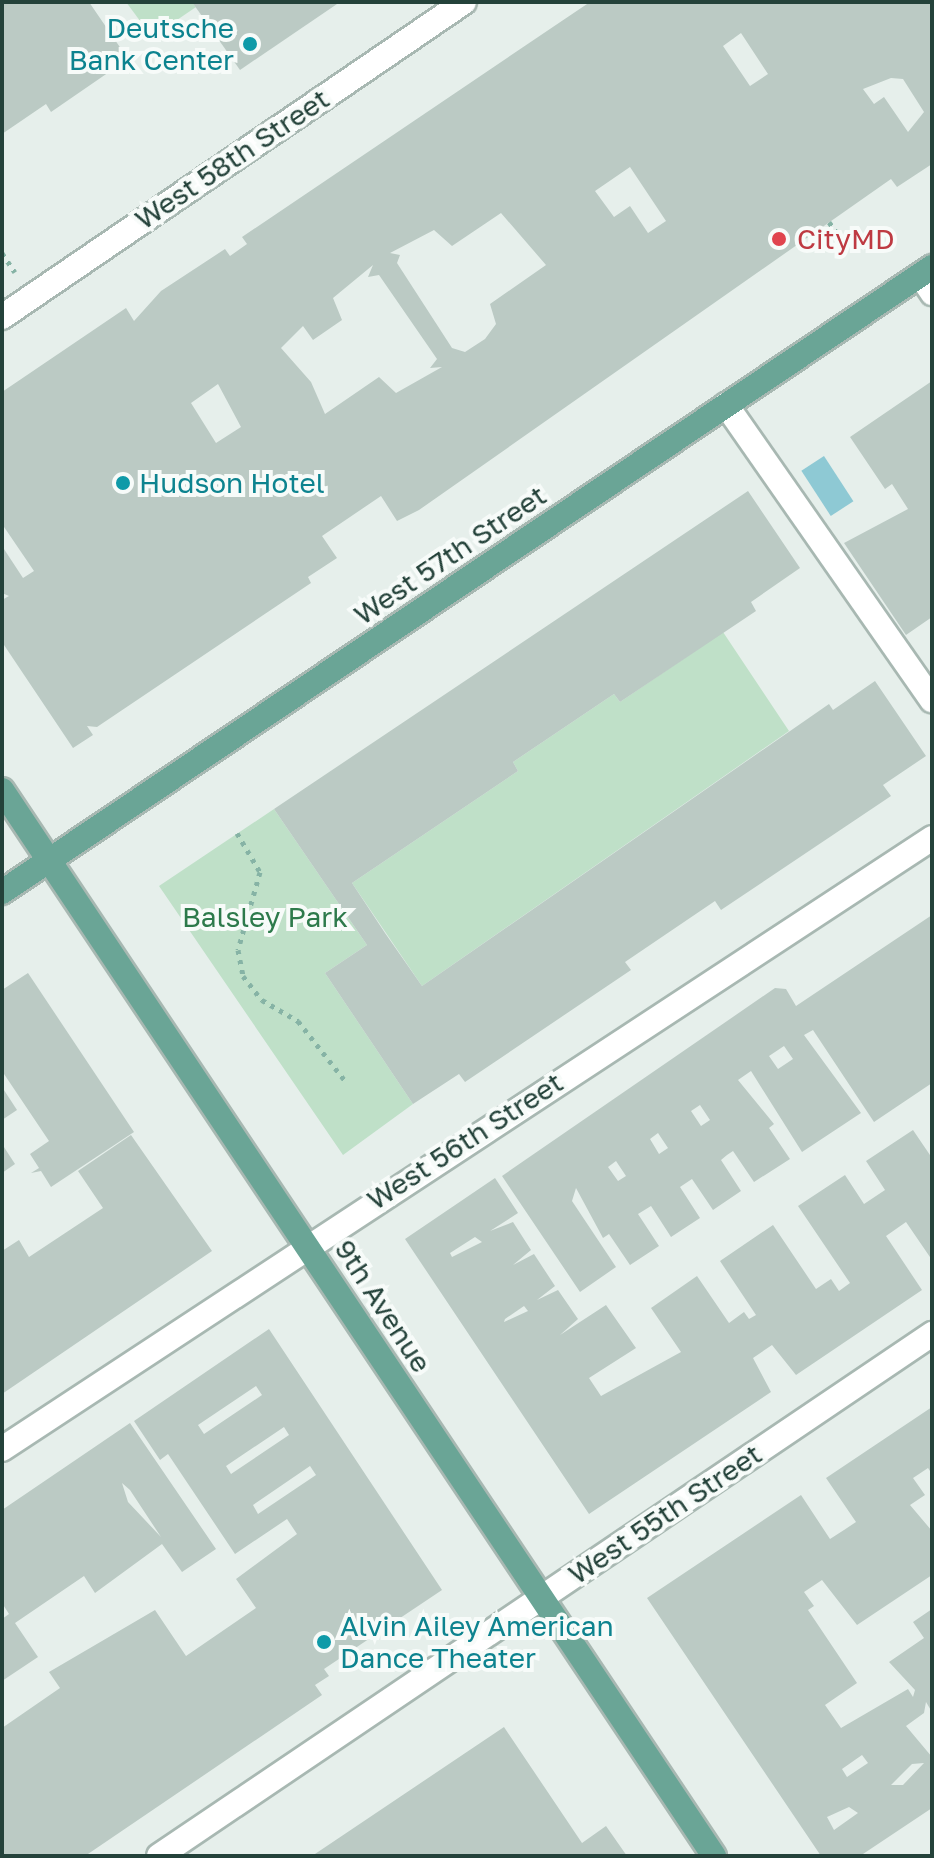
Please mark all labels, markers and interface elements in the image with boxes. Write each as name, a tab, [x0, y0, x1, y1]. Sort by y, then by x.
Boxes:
place label: Deutsche Bank Center	[69, 11, 234, 77]
marker: Deutsche Bank Center	[241, 35, 259, 53]
street label: West 58th Street	[129, 82, 335, 236]
place label: CityMD	[797, 222, 895, 256]
marker: CityMD	[768, 228, 790, 250]
place label: Hudson Hotel	[139, 466, 325, 500]
marker: Hudson Hotel	[114, 474, 132, 492]
street label: West 57th Street	[348, 478, 552, 632]
park label: Balsley Park	[182, 900, 348, 934]
street label: West 56th Street	[361, 1065, 569, 1217]
street label: 9th Avenue	[328, 1233, 438, 1379]
street label: West 55th Street	[562, 1437, 768, 1591]
place label: Alvin Ailey American Dance Theater	[340, 1609, 614, 1675]
marker: Alvin Ailey American Dance Theater	[315, 1633, 333, 1651]

